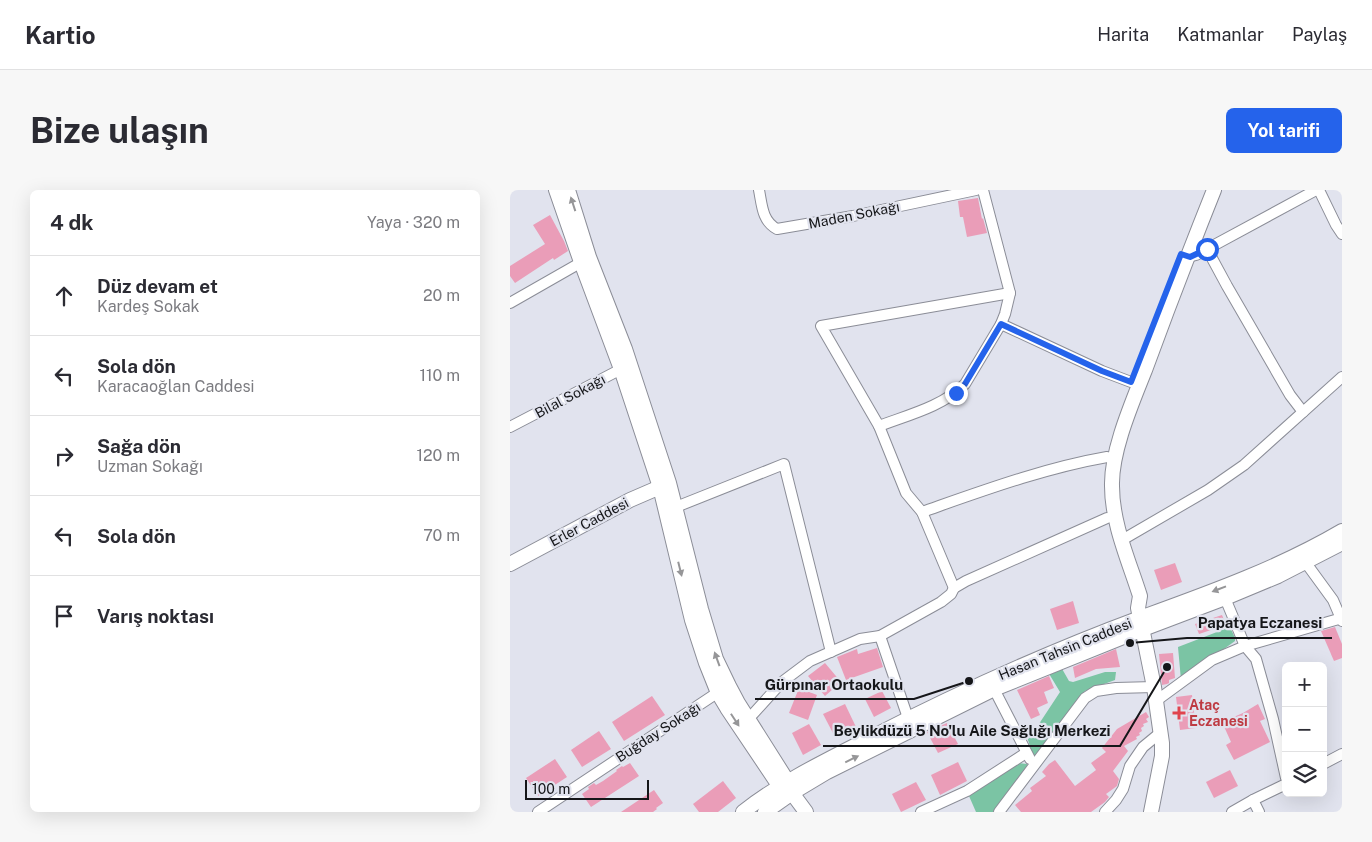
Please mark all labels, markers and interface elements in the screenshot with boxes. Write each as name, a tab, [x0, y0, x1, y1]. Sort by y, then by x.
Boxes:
text: Kartio	[25, 21, 95, 49]
text: Harita	[1097, 24, 1149, 45]
text: Katmanlar	[1177, 24, 1264, 45]
text: Paylaş	[1292, 24, 1347, 45]
button: Yol tarifi	[1226, 108, 1342, 153]
text: Bize ulaşın	[30, 110, 209, 151]
one-way arrow	[568, 197, 576, 212]
street label: Maden Sokağı	[807, 198, 901, 232]
text: 4 dk	[50, 210, 93, 235]
text: Yaya · 320 m	[367, 213, 460, 232]
route start	[1196, 238, 1219, 261]
text: Düz devam et	[97, 275, 218, 297]
icon: ahead	[50, 282, 78, 310]
text: 20 m	[423, 286, 460, 305]
text: Kardeş Sokak	[97, 297, 200, 316]
text: Sola dön	[97, 355, 176, 377]
icon: left	[50, 362, 78, 390]
text: 110 m	[419, 366, 460, 385]
street label: Bilal Sokağı	[532, 371, 608, 421]
text: Karacaoğlan Caddesi	[97, 377, 254, 396]
route end	[945, 382, 968, 405]
text: Sağa dön	[97, 435, 181, 457]
icon: right	[50, 442, 78, 470]
text: 120 m	[416, 446, 460, 465]
text: Uzman Sokağı	[97, 457, 203, 476]
street label: Erler Caddesi	[547, 495, 631, 549]
icon: left	[50, 522, 78, 550]
text: Sola dön	[97, 525, 176, 547]
text: 70 m	[423, 526, 460, 545]
one-way arrow	[676, 561, 684, 576]
one-way arrow	[1212, 585, 1226, 593]
icon: arrive	[50, 602, 78, 630]
text: Varış noktası	[97, 605, 214, 627]
callout: Papatya Eczanesi	[1187, 608, 1332, 638]
text: Papatya Eczanesi	[1198, 614, 1322, 631]
street label: Hasan Tahsin Caddesi	[996, 615, 1134, 683]
one-way arrow	[713, 651, 721, 666]
map controls	[1282, 662, 1327, 797]
button: +	[1282, 662, 1327, 707]
callout: Gürpınar Ortaokulu	[755, 669, 914, 699]
text: Gürpınar Ortaokulu	[765, 676, 903, 693]
place label: Ataç Eczanesi	[1189, 697, 1248, 729]
street label: Buğday Sokağı	[613, 699, 703, 765]
marker: Ataç Eczanesi	[1173, 707, 1185, 719]
button: −	[1282, 707, 1327, 752]
one-way arrow	[730, 714, 740, 727]
callout: Beylikdüzü 5 No'lu Aile Sağlığı Merkezi	[823, 716, 1120, 746]
text: Beylikdüzü 5 No'lu Aile Sağlığı Merkezi	[833, 722, 1111, 739]
button: layers	[1282, 752, 1327, 797]
one-way arrow	[844, 755, 859, 764]
scale bar	[525, 777, 649, 800]
text: 100 m	[532, 781, 570, 797]

